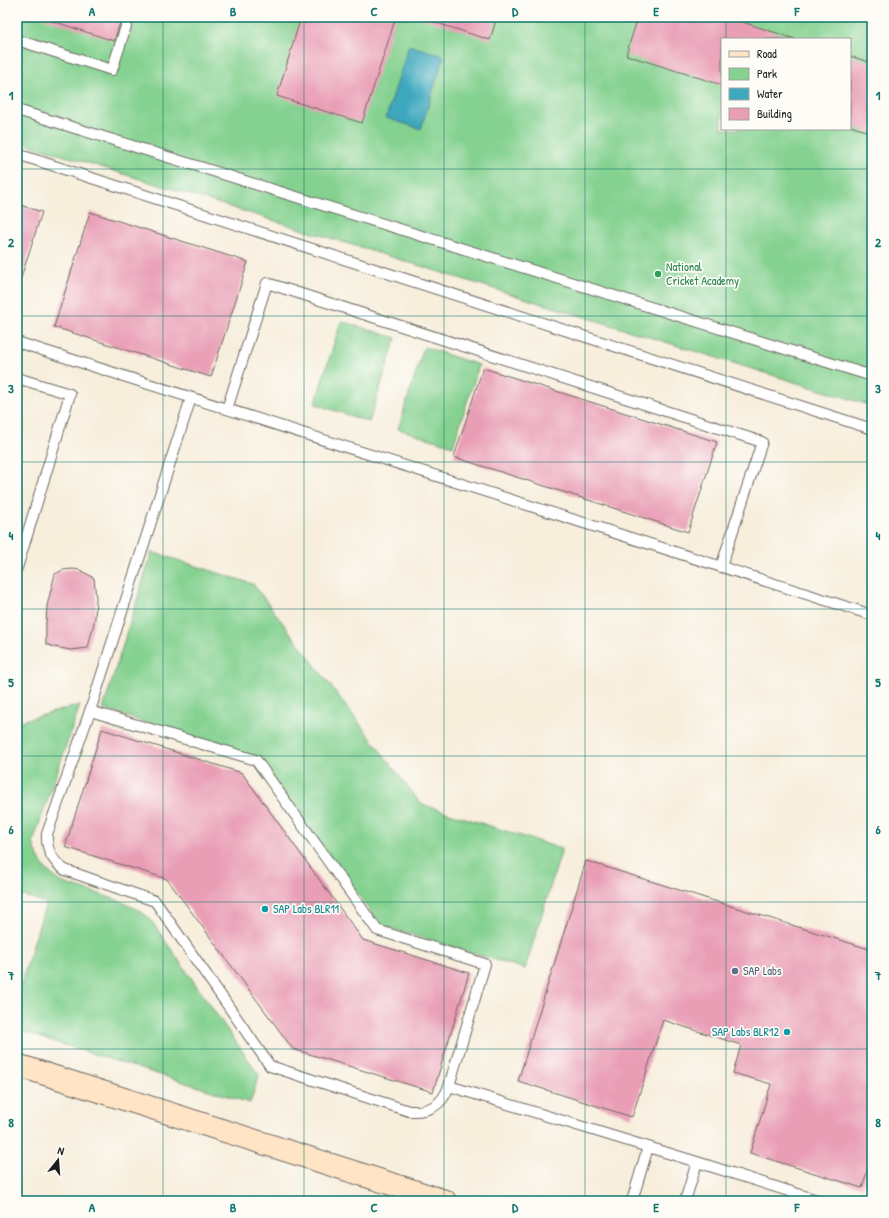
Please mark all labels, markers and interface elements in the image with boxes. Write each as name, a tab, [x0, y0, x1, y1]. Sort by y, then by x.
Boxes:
text: A	[89, 2, 96, 20]
text: B	[230, 2, 237, 20]
text: C	[370, 2, 378, 20]
text: D	[512, 2, 519, 20]
text: E	[653, 2, 659, 20]
text: F	[794, 2, 801, 20]
legend	[721, 38, 851, 130]
text: Road	[757, 45, 777, 62]
text: Park	[757, 65, 777, 82]
text: Water	[757, 85, 783, 102]
text: 1	[9, 86, 14, 104]
text: 1	[876, 86, 881, 104]
text: Building	[757, 105, 792, 122]
text: 2	[8, 233, 15, 251]
text: 2	[875, 233, 882, 251]
place label: National Cricket Academy	[666, 258, 739, 289]
marker: National Cricket Academy	[653, 269, 663, 279]
text: 3	[8, 379, 14, 397]
text: 3	[875, 379, 881, 397]
text: 4	[9, 526, 14, 544]
text: 4	[876, 526, 881, 544]
text: 5	[8, 673, 14, 691]
text: 5	[875, 673, 881, 691]
text: 6	[8, 820, 14, 838]
text: 6	[875, 820, 881, 838]
place label: SAP Labs BLR11	[273, 900, 339, 917]
marker: SAP Labs BLR11	[260, 904, 270, 914]
place label: SAP Labs	[743, 962, 782, 979]
text: 7	[7, 966, 15, 984]
marker: SAP Labs	[730, 966, 740, 976]
text: 7	[874, 966, 882, 984]
place label: SAP Labs BLR12	[712, 1023, 779, 1040]
marker: SAP Labs BLR12	[782, 1027, 792, 1037]
text: 8	[8, 1113, 14, 1131]
text: 8	[875, 1113, 881, 1131]
north arrow	[38, 1140, 78, 1180]
text: N	[56, 1143, 66, 1158]
text: A	[89, 1198, 96, 1216]
text: B	[230, 1198, 237, 1216]
text: C	[370, 1198, 378, 1216]
text: D	[512, 1198, 519, 1216]
text: E	[653, 1198, 659, 1216]
text: F	[794, 1198, 801, 1216]

